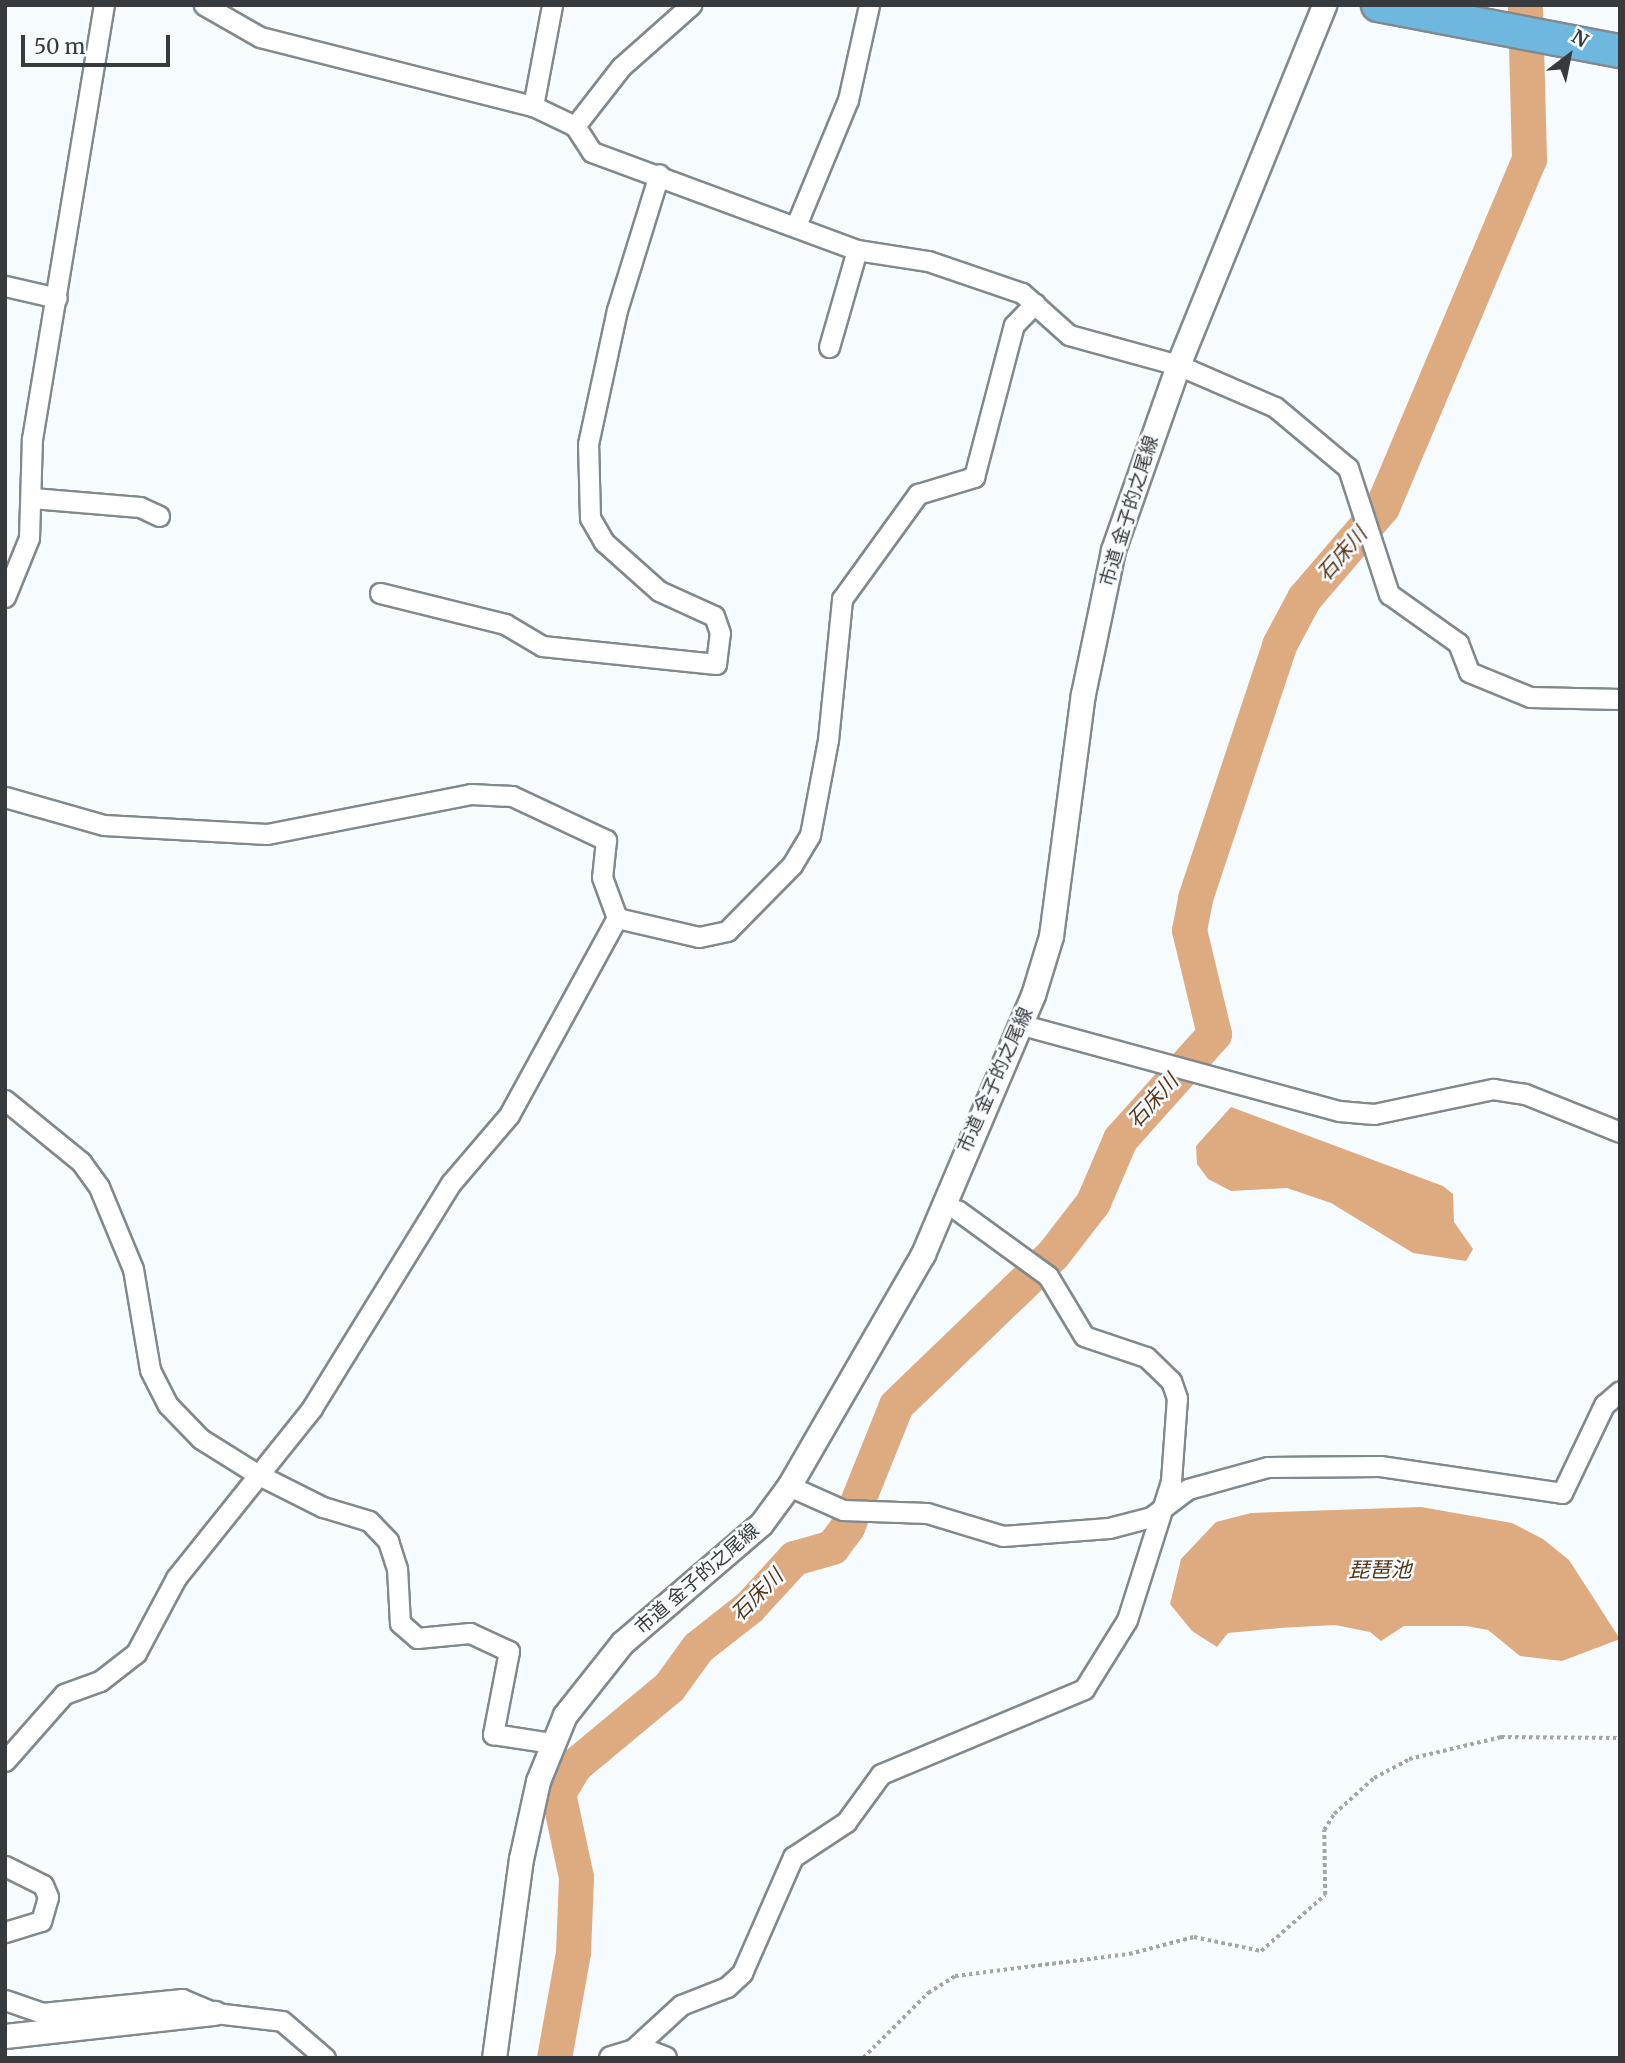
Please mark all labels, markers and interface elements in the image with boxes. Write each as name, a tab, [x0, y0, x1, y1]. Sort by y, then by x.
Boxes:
scale bar	[24, 21, 173, 65]
north arrow	[1534, 21, 1604, 91]
text: N	[1567, 24, 1593, 52]
text: 50 m	[34, 33, 85, 60]
street label: 市道 金子的之尾線	[1095, 433, 1163, 589]
water label: 石床川	[1312, 522, 1372, 586]
street label: 市道 金子的之尾線	[953, 1004, 1037, 1156]
water label: 石床川	[1123, 1069, 1183, 1133]
street label: 市道 金子的之尾線	[630, 1519, 764, 1639]
water label: 琵琶池	[1349, 1557, 1411, 1583]
water label: 石床川	[726, 1564, 788, 1626]

